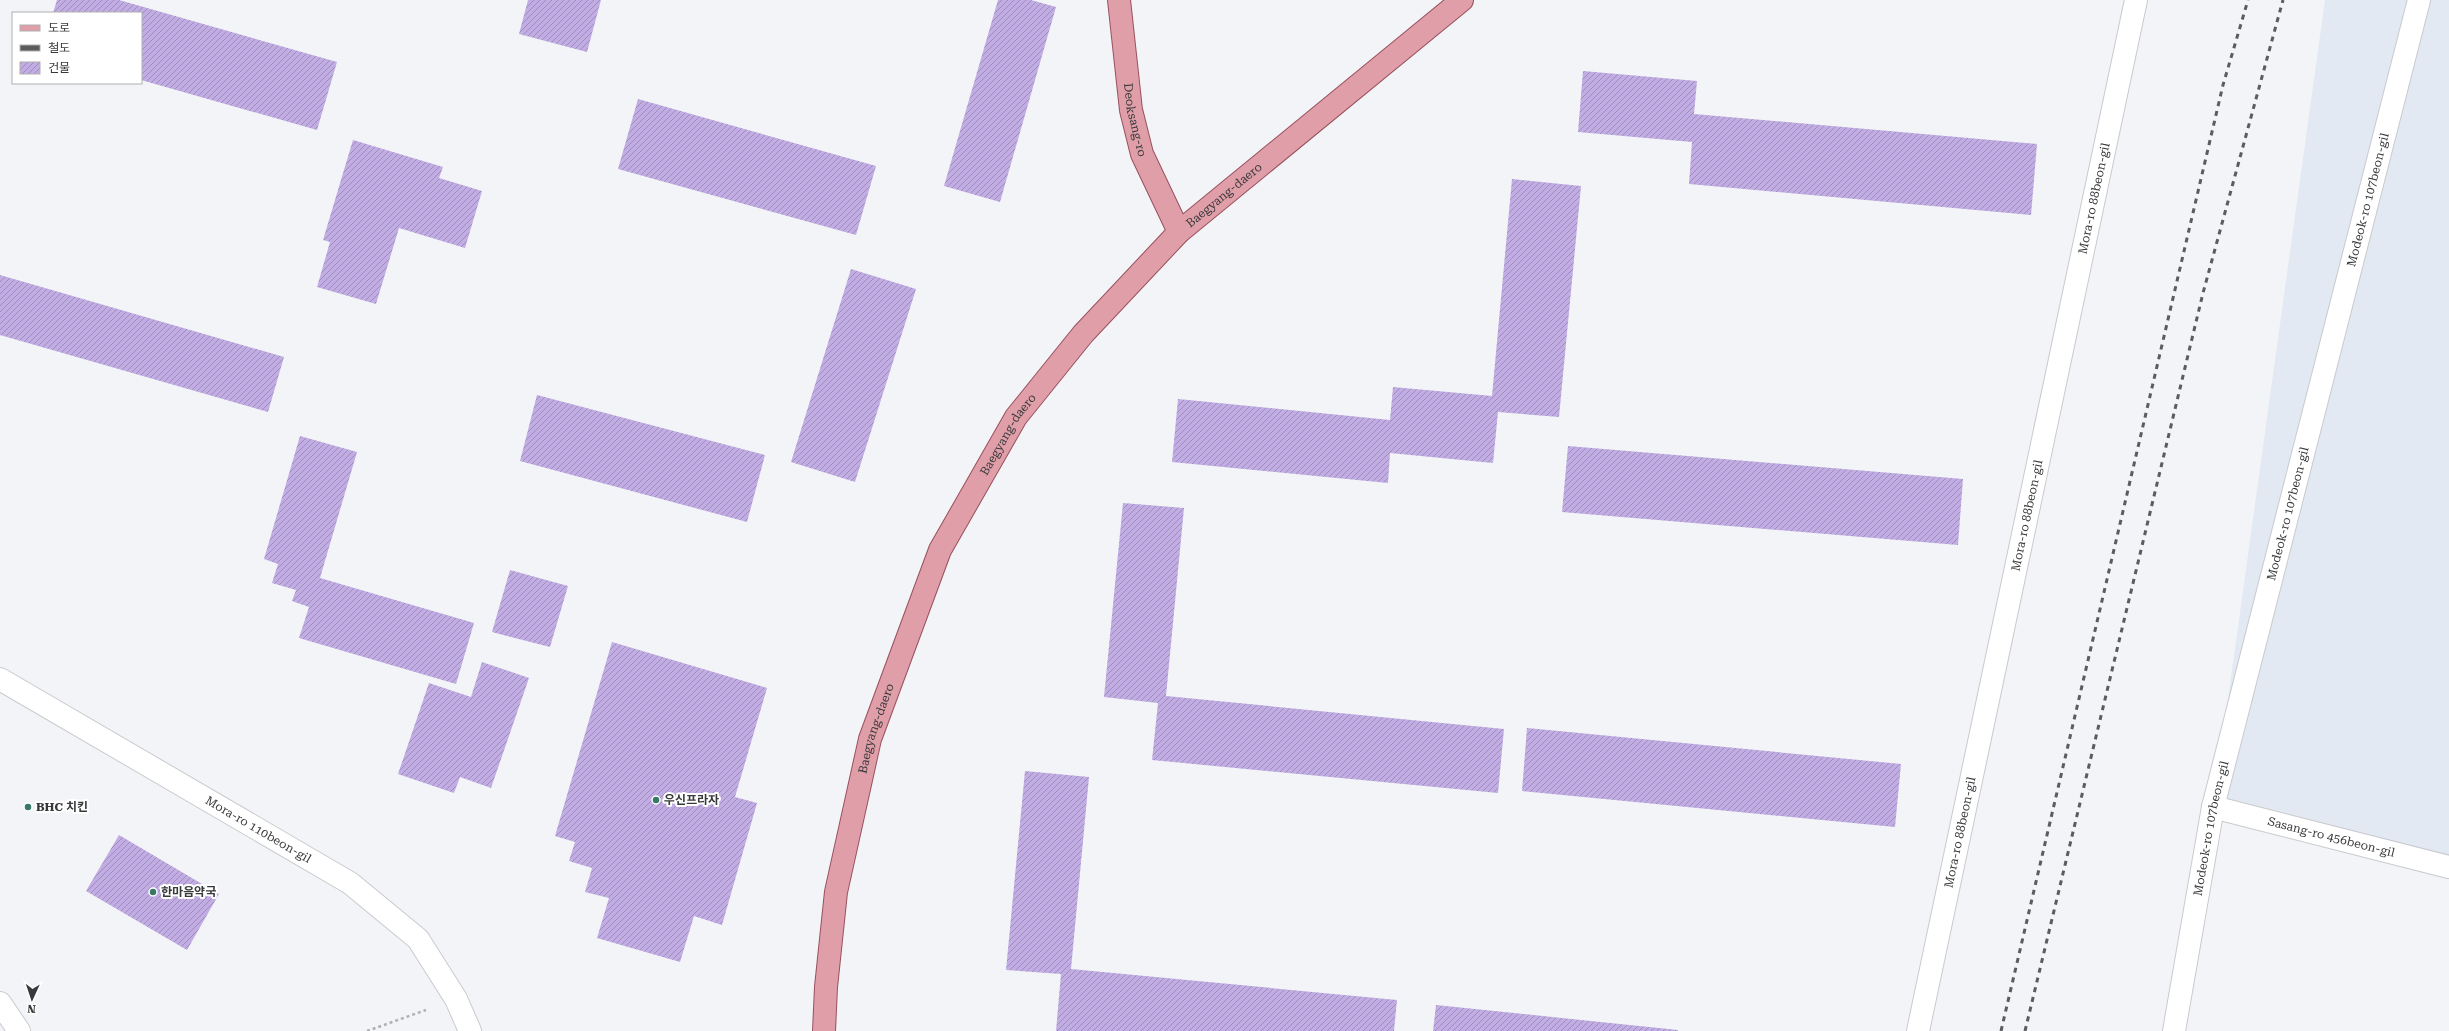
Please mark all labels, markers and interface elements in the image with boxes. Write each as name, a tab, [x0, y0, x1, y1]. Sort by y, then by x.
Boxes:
legend	[12, 12, 142, 84]
text: 도로	[48, 21, 70, 35]
text: 철도	[48, 41, 70, 55]
text: 건물	[48, 61, 70, 75]
street label: Deoksang-ro	[1121, 82, 1149, 158]
street label: Modeok-ro 107beon-gil	[2344, 131, 2392, 268]
street label: Mora-ro 88beon-gil	[2075, 141, 2113, 255]
street label: Baegyang-daero	[1183, 160, 1265, 230]
street label: Baegyang-daero	[977, 391, 1039, 478]
street label: Modeok-ro 107beon-gil	[2264, 445, 2312, 582]
street label: Mora-ro 88beon-gil	[2008, 458, 2046, 572]
street label: Baegyang-daero	[856, 682, 897, 775]
street label: Modeok-ro 107beon-gil	[2191, 759, 2232, 897]
street label: Mora-ro 88beon-gil	[1941, 775, 1979, 889]
street label: Mora-ro 110beon-gil	[203, 793, 314, 866]
place label: 우신프라자	[664, 793, 719, 807]
marker: 우신프라자	[651, 795, 661, 805]
place label: BHC 치킨	[36, 800, 88, 814]
marker: BHC 치킨	[23, 802, 33, 812]
street label: Sasang-ro 456beon-gil	[2266, 814, 2397, 860]
place label: 한마음약국	[161, 885, 216, 899]
marker: 한마음약국	[148, 887, 158, 897]
north arrow	[12, 979, 52, 1019]
text: N	[26, 1002, 36, 1015]

